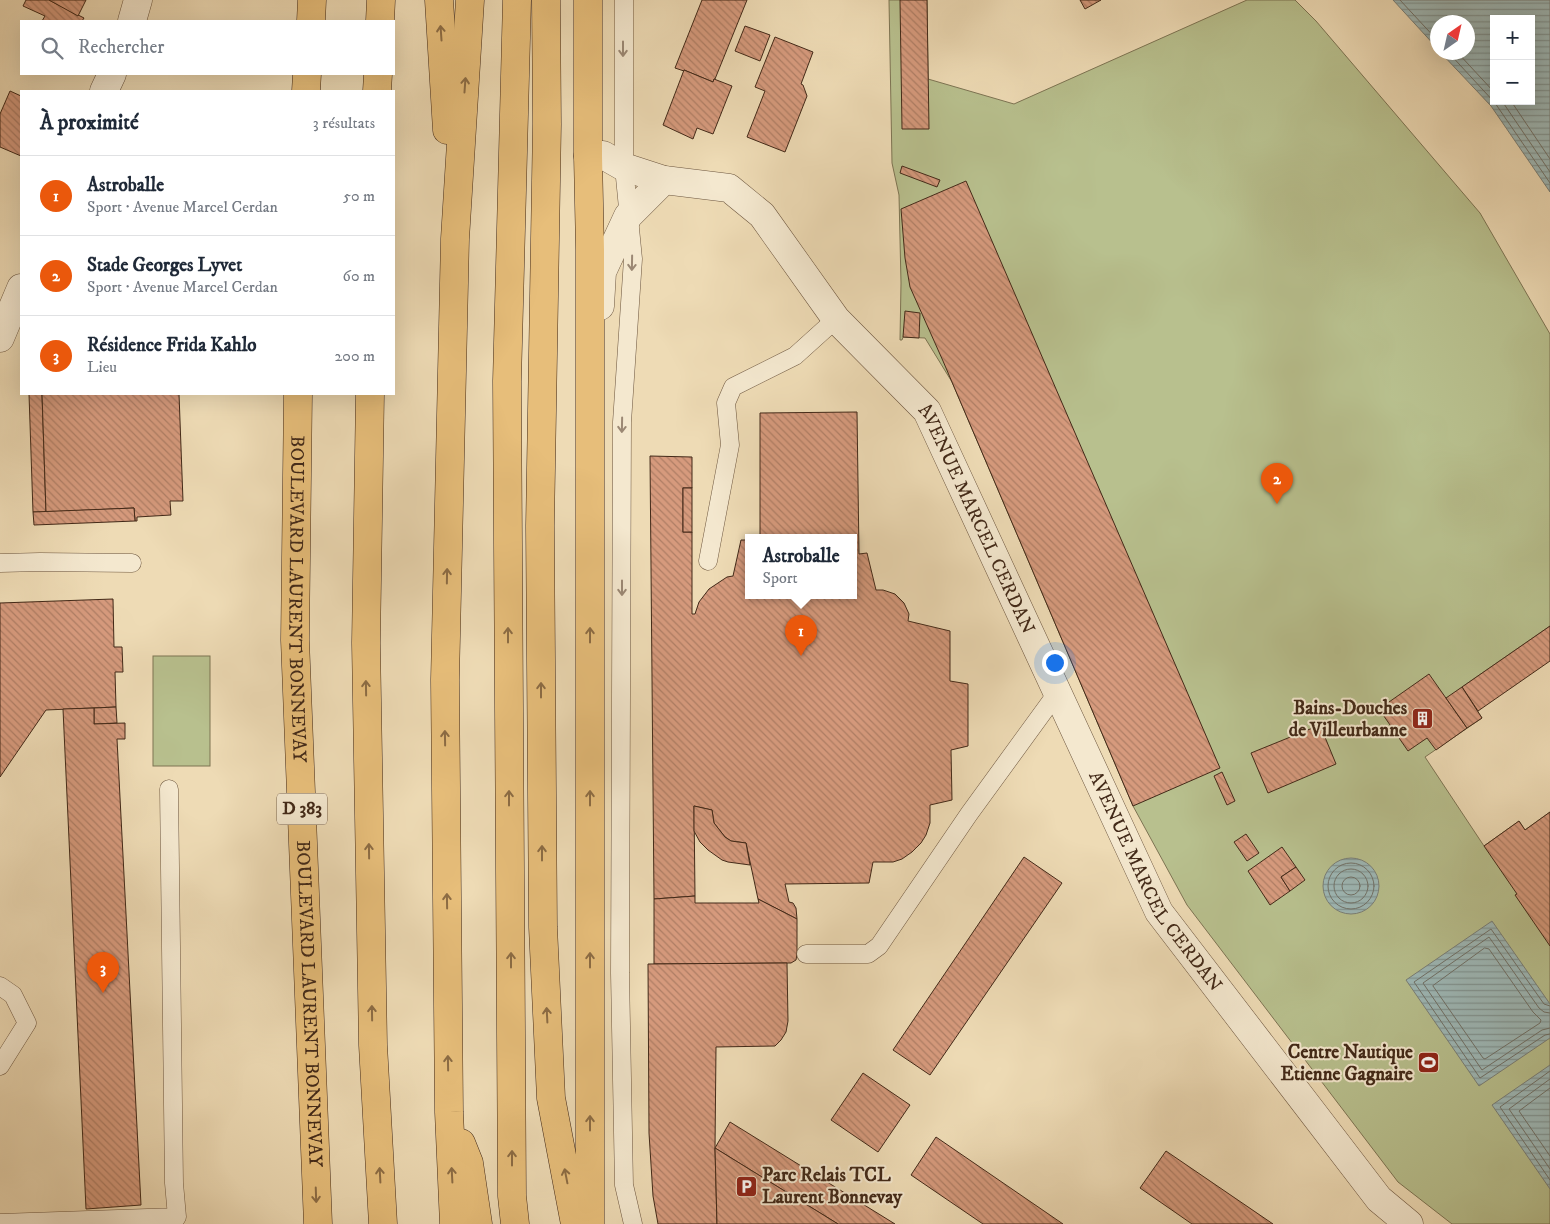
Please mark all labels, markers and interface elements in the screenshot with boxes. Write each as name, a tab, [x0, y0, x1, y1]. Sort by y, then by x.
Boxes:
north arrow	[1430, 15, 1475, 60]
map controls	[1490, 15, 1535, 105]
button: +	[1490, 15, 1535, 60]
search box	[20, 20, 395, 75]
one-way arrow	[436, 25, 446, 41]
icon: search	[38, 34, 66, 62]
text: Rechercher	[78, 36, 164, 59]
one-way arrow	[619, 40, 628, 56]
button: −	[1490, 60, 1535, 105]
one-way arrow	[460, 78, 469, 94]
text: À proximité	[40, 110, 139, 136]
text: 3 résultats	[313, 113, 375, 133]
text: Astroballe	[87, 174, 164, 197]
text: 1	[53, 186, 59, 206]
text: 50 m	[343, 186, 375, 206]
text: Sport · Avenue Marcel Cerdan	[87, 197, 278, 217]
text: Stade Georges Lyvet	[87, 254, 242, 277]
one-way arrow	[628, 255, 637, 271]
text: 2	[52, 266, 60, 286]
text: 60 m	[343, 266, 375, 286]
text: Sport · Avenue Marcel Cerdan	[87, 277, 278, 297]
text: Résidence Frida Kahlo	[87, 334, 257, 357]
text: 3	[53, 346, 59, 366]
text: 200 m	[334, 346, 375, 366]
text: Lieu	[87, 357, 117, 377]
street label: AVENUE MARCEL CERDAN	[914, 398, 1040, 637]
one-way arrow	[618, 417, 627, 433]
street label: BOULEVARD LAURENT BONNEVAY	[283, 435, 311, 764]
pin: 2	[1261, 463, 1293, 504]
popup	[745, 534, 857, 599]
text: Astroballe	[762, 545, 840, 568]
one-way arrow	[442, 568, 452, 584]
text: Sport	[762, 568, 798, 588]
one-way arrow	[617, 580, 627, 596]
pin: 1	[785, 615, 817, 656]
one-way arrow	[503, 628, 513, 644]
one-way arrow	[585, 628, 595, 644]
your location	[1042, 650, 1068, 676]
one-way arrow	[362, 680, 371, 696]
one-way arrow	[536, 682, 546, 698]
place label: Bains-Douches de Villeurbanne	[1289, 697, 1408, 742]
building icon: Bains-Douches de Villeurbanne	[1411, 707, 1435, 731]
one-way arrow	[440, 730, 450, 746]
street label: AVENUE MARCEL CERDAN	[1084, 767, 1227, 996]
one-way arrow	[505, 790, 514, 806]
one-way arrow	[585, 790, 595, 806]
road number: D 383	[277, 794, 327, 824]
street label: BOULEVARD LAURENT BONNEVAY	[291, 840, 327, 1169]
one-way arrow	[365, 843, 374, 859]
one-way arrow	[537, 845, 547, 861]
one-way arrow	[442, 893, 452, 909]
pin: 3	[87, 952, 119, 993]
one-way arrow	[506, 953, 516, 969]
one-way arrow	[585, 953, 595, 969]
one-way arrow	[368, 1005, 377, 1021]
one-way arrow	[543, 1007, 552, 1023]
place label: Centre Nautique Etienne Gagnaire	[1281, 1041, 1413, 1086]
sports icon: Centre Nautique Etienne Gagnaire	[1417, 1051, 1441, 1075]
one-way arrow	[443, 1055, 453, 1072]
one-way arrow	[585, 1115, 595, 1132]
one-way arrow	[507, 1150, 517, 1166]
place label: Parc Relais TCL Laurent Bonnevay	[762, 1164, 903, 1209]
one-way arrow	[376, 1168, 385, 1184]
one-way arrow	[447, 1168, 456, 1184]
one-way arrow	[561, 1169, 571, 1185]
parking icon: Parc Relais TCL Laurent Bonnevay	[734, 1174, 758, 1198]
one-way arrow	[312, 1186, 321, 1202]

